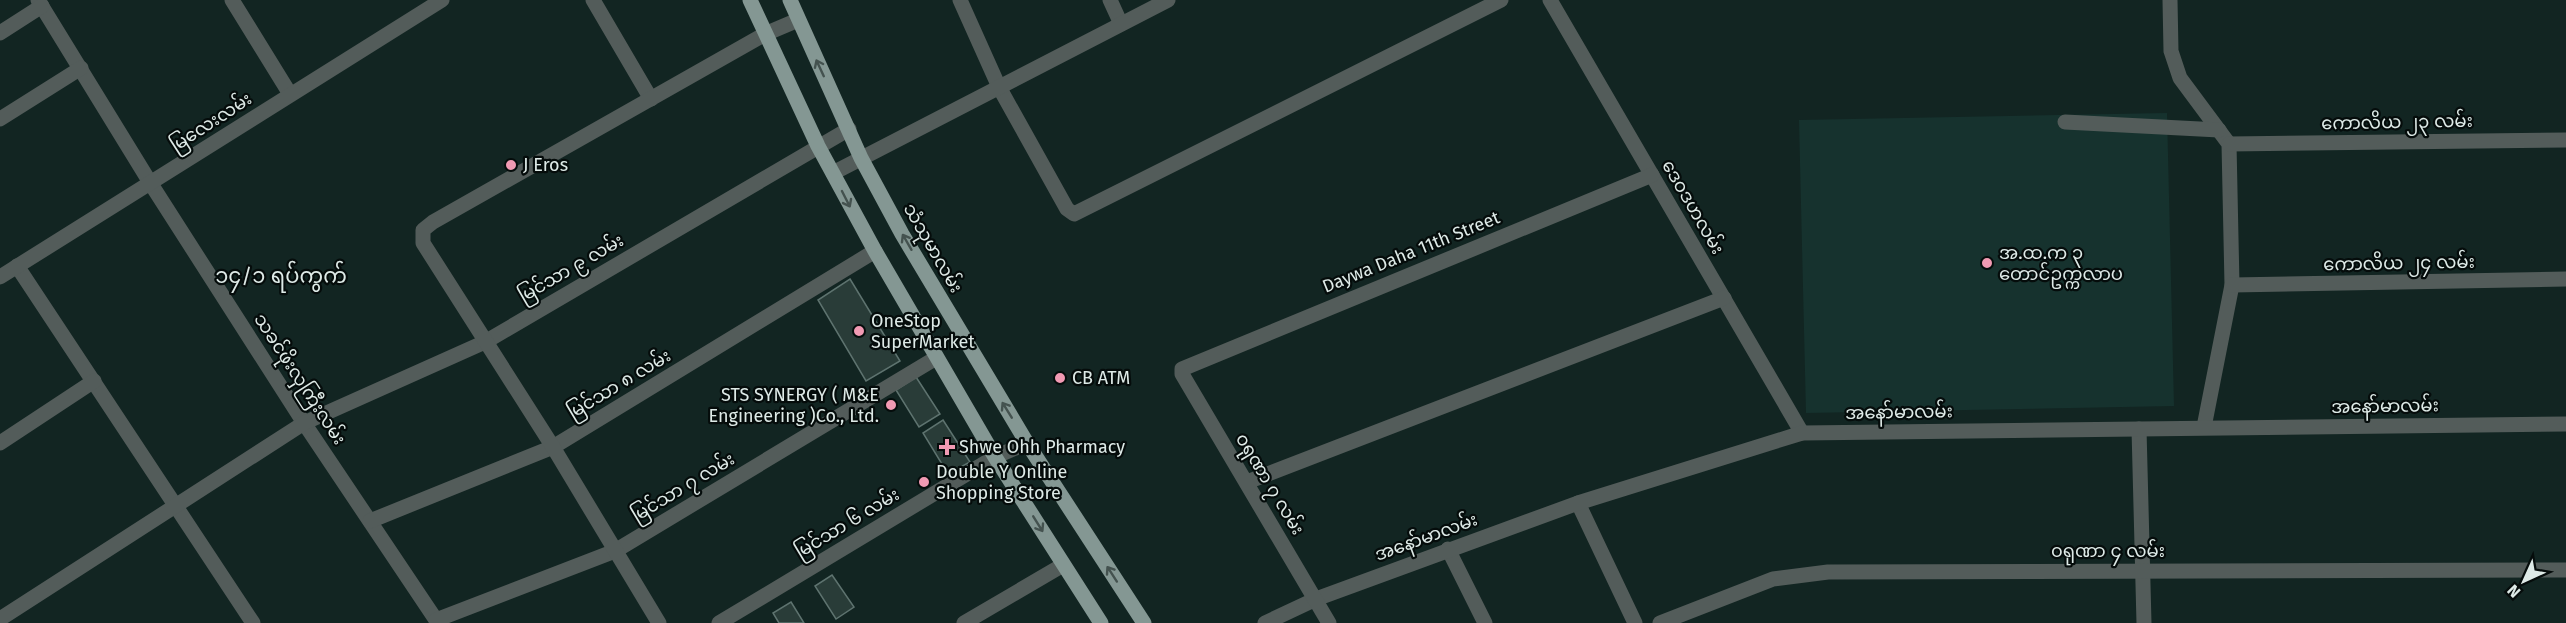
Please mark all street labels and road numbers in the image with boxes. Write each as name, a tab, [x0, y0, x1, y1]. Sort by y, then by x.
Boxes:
street label: မြလေးလမ်း	[165, 86, 258, 160]
street label: ကောလိယ ၂၃ လမ်း	[2321, 107, 2473, 138]
street label: ဒေဝဒဟလမ်း	[1657, 155, 1731, 258]
street label: သံသုမာလမ်း	[895, 198, 969, 299]
street label: Daywa Daha 11th Street	[1319, 206, 1503, 298]
street label: မြင်သာ ၉ လမ်း	[514, 227, 629, 310]
street label: ကောလိယ ၂၄ လမ်း	[2323, 248, 2475, 279]
street label: သခင်ဖိုးလှကြီးလမ်း	[246, 308, 353, 451]
street label: မြင်သာ ၈ လမ်း	[562, 343, 677, 427]
street label: အနော်မာလမ်း	[2331, 392, 2439, 422]
street label: အနော်မာလမ်း	[1845, 398, 1953, 428]
street label: ၀ရုဏာ ၇ လမ်း	[1228, 428, 1311, 541]
street label: မြင်သာ ၇ လမ်း	[626, 446, 741, 530]
street label: မြင်သာ ၆ လမ်း	[790, 482, 905, 566]
street label: အနော်မာလမ်း	[1371, 506, 1482, 570]
street label: ၀ရုဏာ ၄ လမ်း	[2051, 538, 2165, 566]

